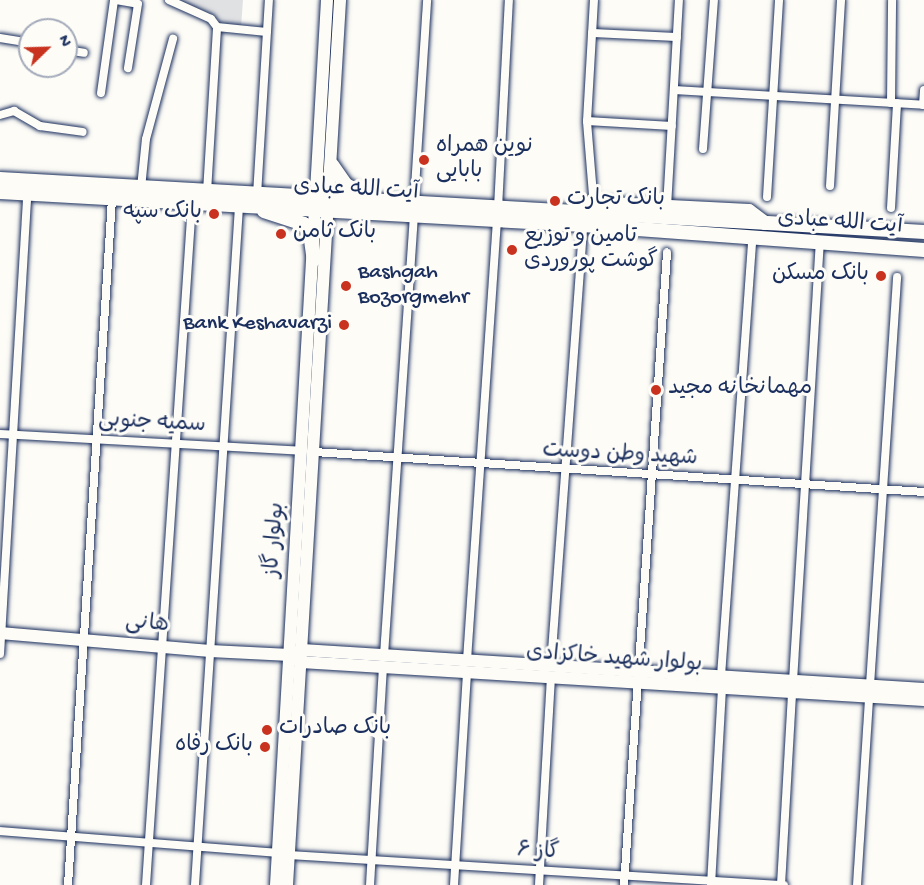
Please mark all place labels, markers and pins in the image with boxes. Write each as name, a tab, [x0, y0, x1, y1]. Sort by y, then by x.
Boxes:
place label: نوین همراه بابایی	[436, 134, 533, 186]
marker: نوین همراه بابایی	[417, 153, 431, 167]
place label: بانک تجارت	[567, 188, 665, 214]
marker: بانک تجارت	[548, 194, 562, 208]
place label: بانک سپه	[123, 201, 202, 227]
marker: بانک سپه	[207, 207, 221, 221]
place label: بانک ثامن	[293, 221, 376, 247]
place label: تامین و توزیع گوشت پوروردی	[524, 224, 658, 276]
marker: بانک ثامن	[274, 227, 288, 241]
marker: تامین و توزیع گوشت پوروردی	[505, 243, 519, 257]
place label: Bashgah Bozorgmehr	[358, 260, 469, 312]
place label: بانک مسکن	[772, 263, 869, 289]
marker: بانک مسکن	[874, 269, 888, 283]
marker: Bashgah Bozorgmehr	[339, 279, 353, 293]
place label: Bank Keshavarzi	[183, 312, 332, 338]
marker: Bank Keshavarzi	[337, 318, 351, 332]
place label: مهمانخانه مجید	[668, 377, 812, 403]
marker: مهمانخانه مجید	[649, 383, 663, 397]
place label: بانک صادرات	[279, 717, 391, 743]
marker: بانک صادرات	[260, 723, 274, 737]
place label: بانک رفاه	[175, 734, 253, 760]
marker: بانک رفاه	[258, 740, 272, 754]

